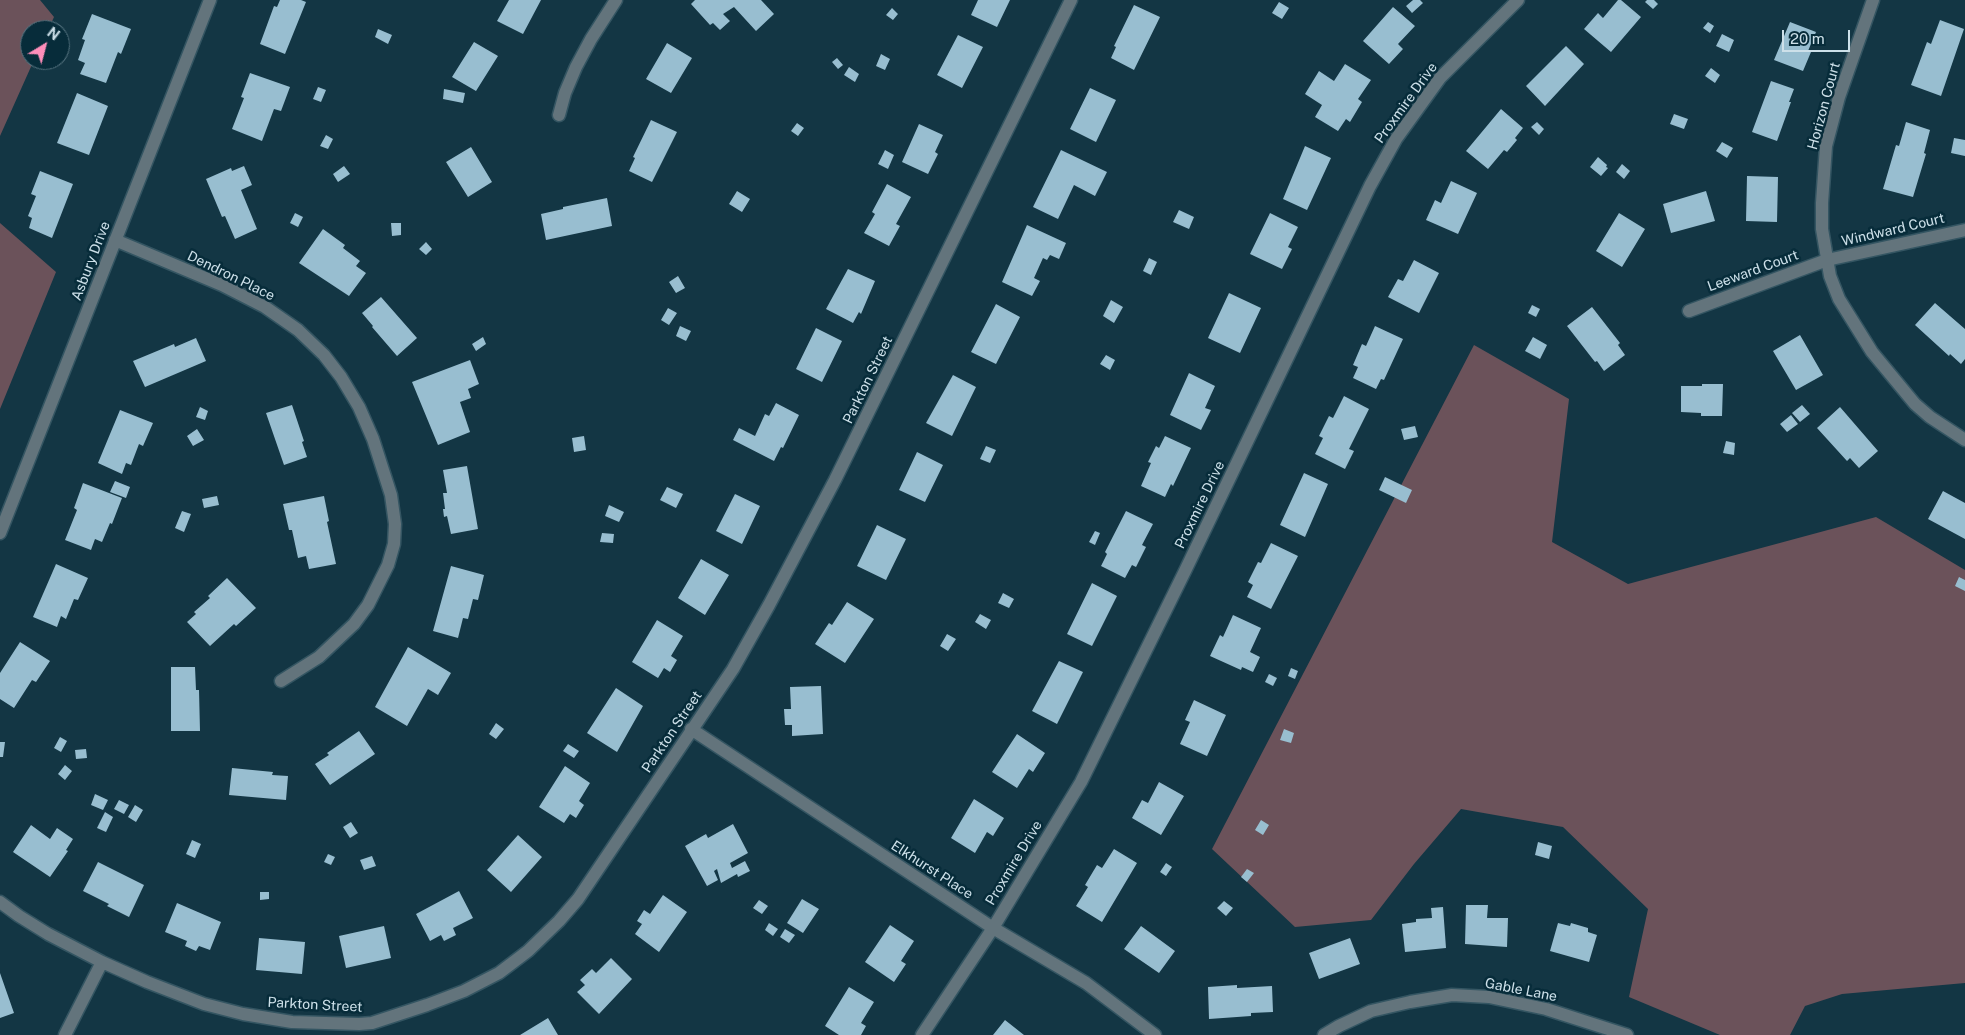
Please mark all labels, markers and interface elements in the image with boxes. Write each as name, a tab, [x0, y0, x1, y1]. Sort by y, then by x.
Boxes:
north arrow	[20, 20, 70, 70]
scale bar	[1785, 20, 1852, 52]
text: N	[44, 24, 63, 43]
text: 20 m	[1790, 30, 1825, 47]
street label: Proxmire Drive	[1371, 59, 1441, 147]
street label: Horizon Court	[1804, 60, 1844, 152]
street label: Windward Court	[1840, 210, 1946, 250]
street label: Asbury Drive	[68, 219, 114, 303]
street label: Leeward Court	[1705, 247, 1801, 295]
street label: Dendron Place	[185, 248, 277, 304]
street label: Parkton Street	[840, 334, 896, 426]
street label: Proxmire Drive	[1172, 458, 1228, 552]
street label: Parkton Street	[638, 688, 706, 776]
street label: Proxmire Drive	[982, 818, 1046, 908]
street label: Elkhurst Place	[888, 837, 976, 903]
street label: Gable Lane	[1483, 975, 1559, 1005]
street label: Parkton Street	[267, 994, 363, 1016]

